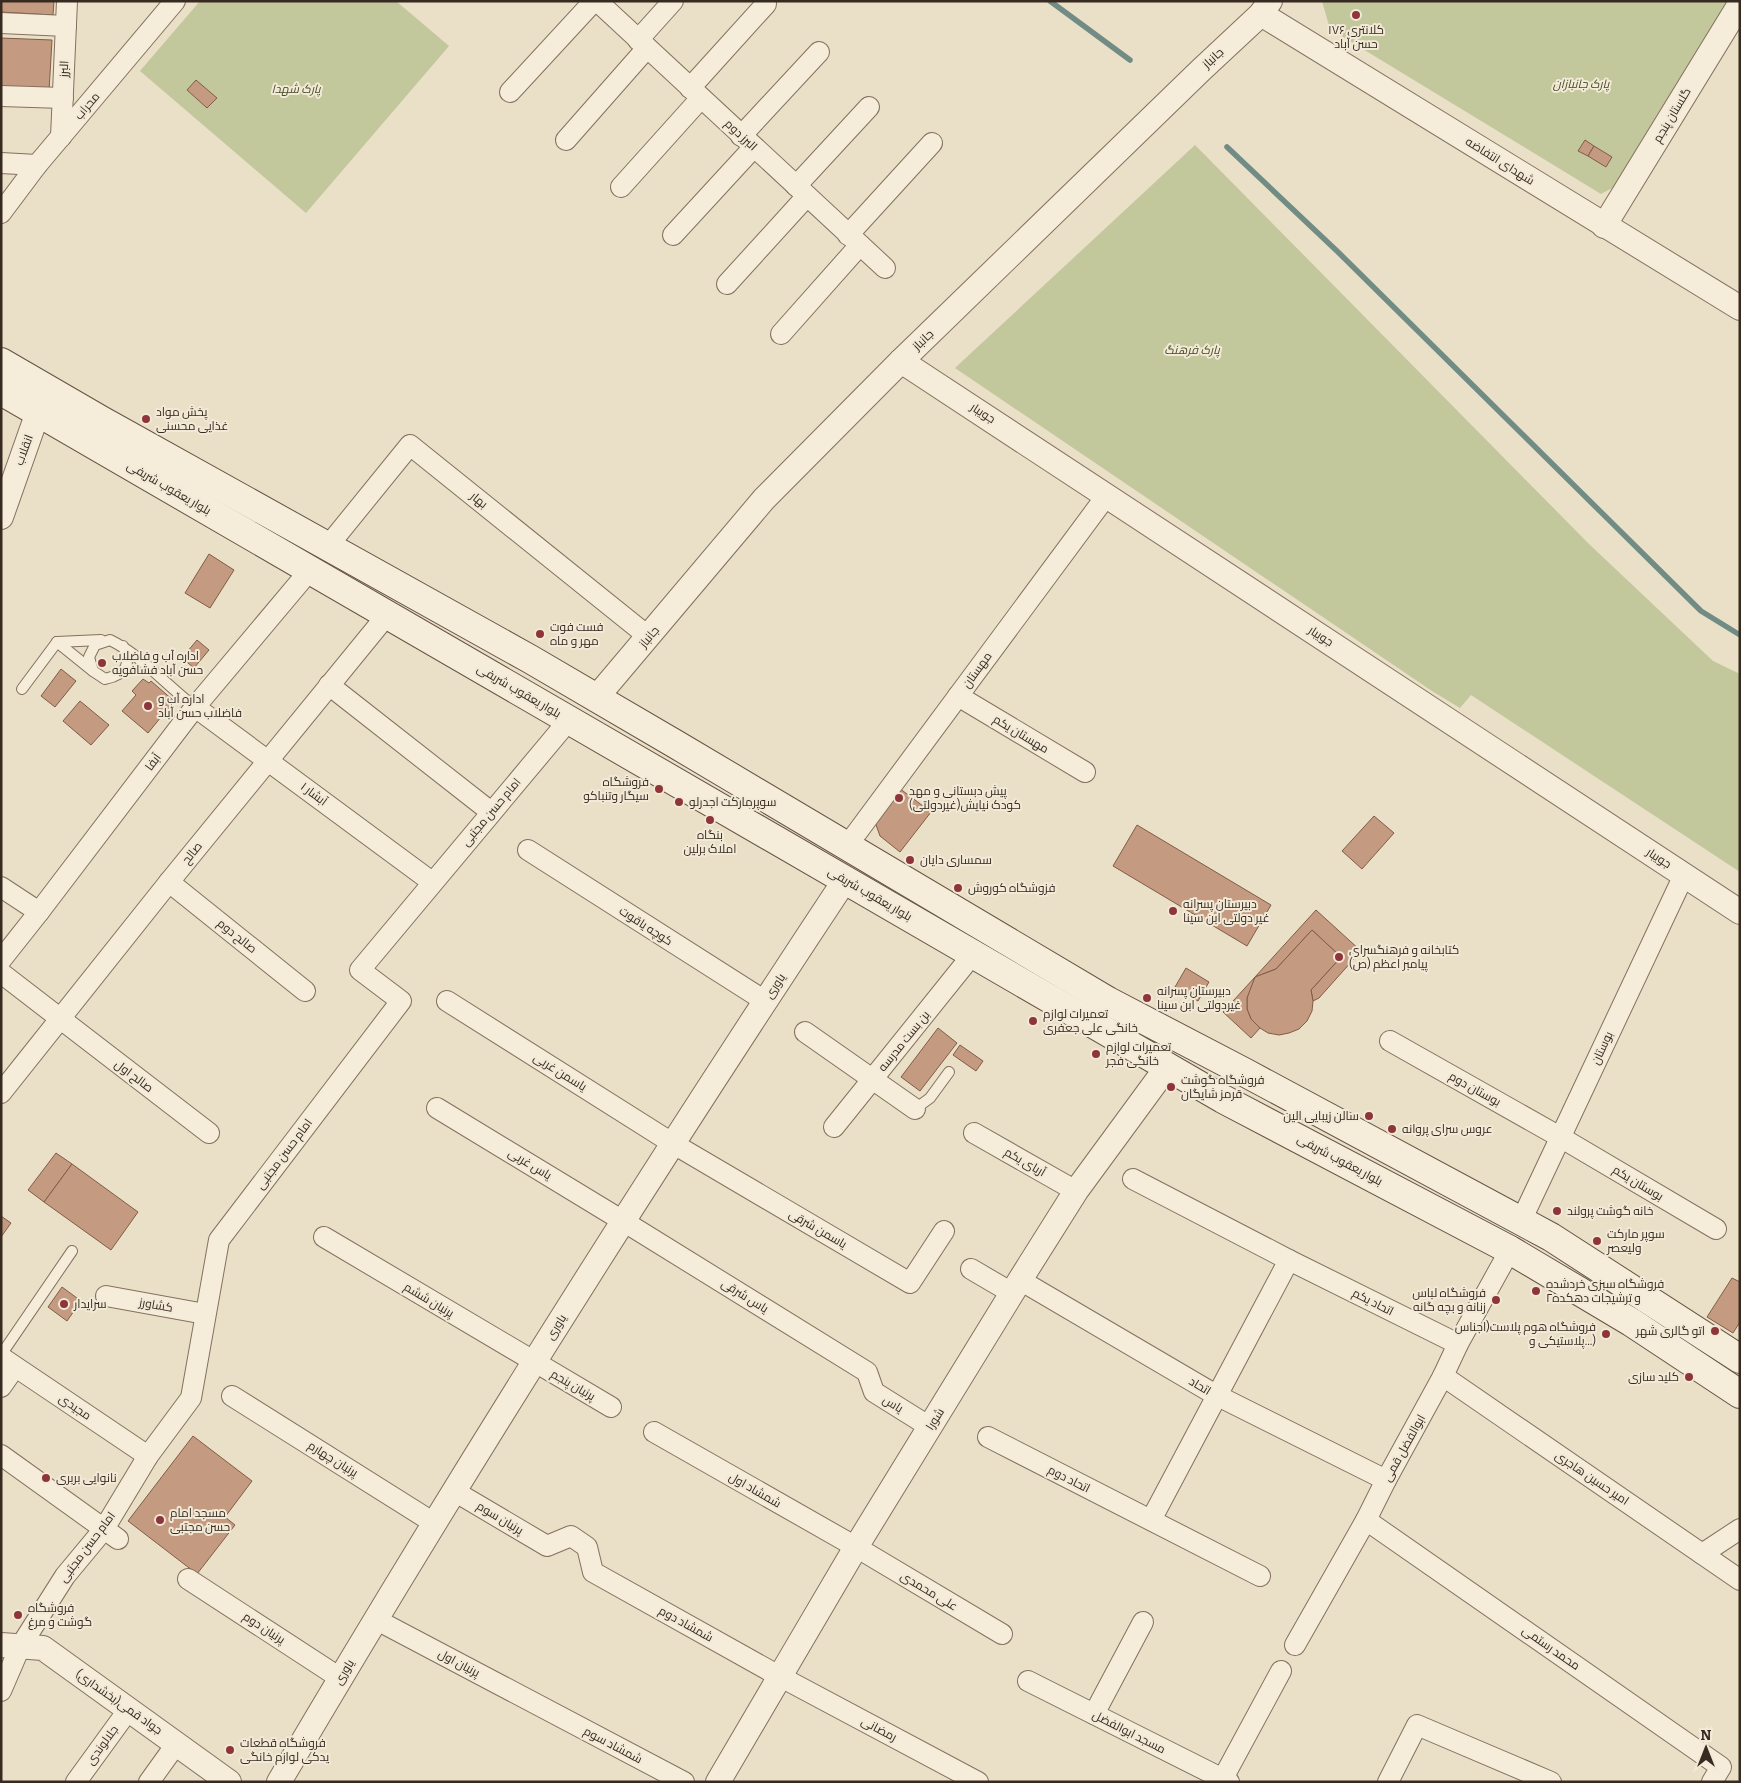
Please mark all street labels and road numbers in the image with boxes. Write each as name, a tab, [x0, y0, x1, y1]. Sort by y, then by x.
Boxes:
street label: جانباز	[1199, 45, 1226, 72]
street label: البرز	[57, 60, 71, 79]
street label: گلستان پنجم	[1650, 85, 1696, 146]
street label: محراب	[72, 90, 102, 122]
street label: البرز دوم	[721, 117, 760, 154]
street label: شهدای انتفاضه	[1463, 134, 1537, 188]
street label: جانباز	[909, 327, 936, 354]
street label: جویبار	[967, 399, 998, 426]
street label: انقلاب	[12, 433, 36, 467]
street label: بلوار یعقوب شریفی	[124, 458, 214, 518]
street label: بهار	[467, 488, 490, 511]
street label: جویبار	[1305, 622, 1336, 649]
street label: جانباز	[635, 623, 662, 651]
street label: مهستان	[959, 649, 995, 691]
street label: بلوار یعقوب شریفی	[474, 661, 564, 721]
street label: مهستان یکم	[990, 712, 1051, 757]
street label: آبفا	[142, 750, 164, 773]
street label: امام حسن مجتبی	[458, 775, 524, 850]
street label: آبشار ۱	[298, 780, 331, 809]
street label: صالح	[179, 839, 206, 867]
street label: جویبار	[1643, 844, 1674, 871]
street label: بلوار یعقوب شریفی	[825, 864, 915, 924]
street label: کوچه یاقوت	[616, 904, 675, 950]
street label: صالح دوم	[214, 916, 259, 957]
street label: یاوری	[762, 970, 789, 1001]
street label: بن بست مدرسه	[875, 1008, 933, 1074]
street label: بوستان	[1588, 1029, 1616, 1067]
street label: یاسمن غربی	[531, 1050, 590, 1094]
street label: صالح اول	[111, 1057, 156, 1096]
street label: بوستان دوم	[1446, 1069, 1503, 1110]
street label: امام حسن مجتبی	[253, 1116, 316, 1193]
street label: بلوار یعقوب شریفی	[1295, 1132, 1385, 1188]
street label: آریای یکم	[1001, 1145, 1049, 1181]
street label: یاس غربی	[506, 1146, 555, 1183]
street label: بوستان یکم	[1610, 1162, 1666, 1204]
street label: یاسمن شرقی	[787, 1207, 850, 1252]
street label: یاس شرقی	[719, 1276, 772, 1316]
street label: پرنیان ششم	[401, 1280, 457, 1322]
street label: اتحاد یکم	[1350, 1286, 1396, 1319]
street label: کشاورز	[137, 1295, 174, 1315]
street label: یاوری	[543, 1311, 570, 1342]
street label: پرنیان پنجم	[547, 1367, 599, 1406]
street label: اتحاد	[1187, 1374, 1213, 1398]
street label: مجیدی	[56, 1391, 94, 1423]
street label: یاس	[880, 1392, 906, 1416]
street label: شورا	[923, 1405, 947, 1433]
street label: ابوالفضل قمی	[1380, 1412, 1428, 1484]
street label: پرنیان چهارم	[304, 1438, 361, 1482]
street label: امیر حسین هاجری	[1552, 1448, 1632, 1508]
street label: اتحاد دوم	[1045, 1462, 1092, 1496]
street label: شمشاد اول	[726, 1469, 784, 1511]
street label: پرنیان سوم	[473, 1499, 527, 1539]
street label: امام حسن مجتبی	[56, 1509, 119, 1586]
street label: علی محمدی	[898, 1569, 960, 1613]
street label: شمشاد دوم	[656, 1603, 716, 1646]
street label: پرنیان دوم	[239, 1609, 288, 1649]
street label: محمد رستمی	[1519, 1623, 1583, 1673]
street label: پرنیان اول	[435, 1646, 483, 1682]
street label: یاوری	[331, 1656, 357, 1687]
street label: جواد قمی(بخشداری)	[73, 1666, 166, 1737]
street label: مسجد ابوالفضل	[1090, 1708, 1168, 1756]
street label: رمضانی	[859, 1714, 899, 1744]
street label: جلالوندی	[83, 1723, 121, 1767]
street label: شمشاد سوم	[581, 1724, 645, 1767]

